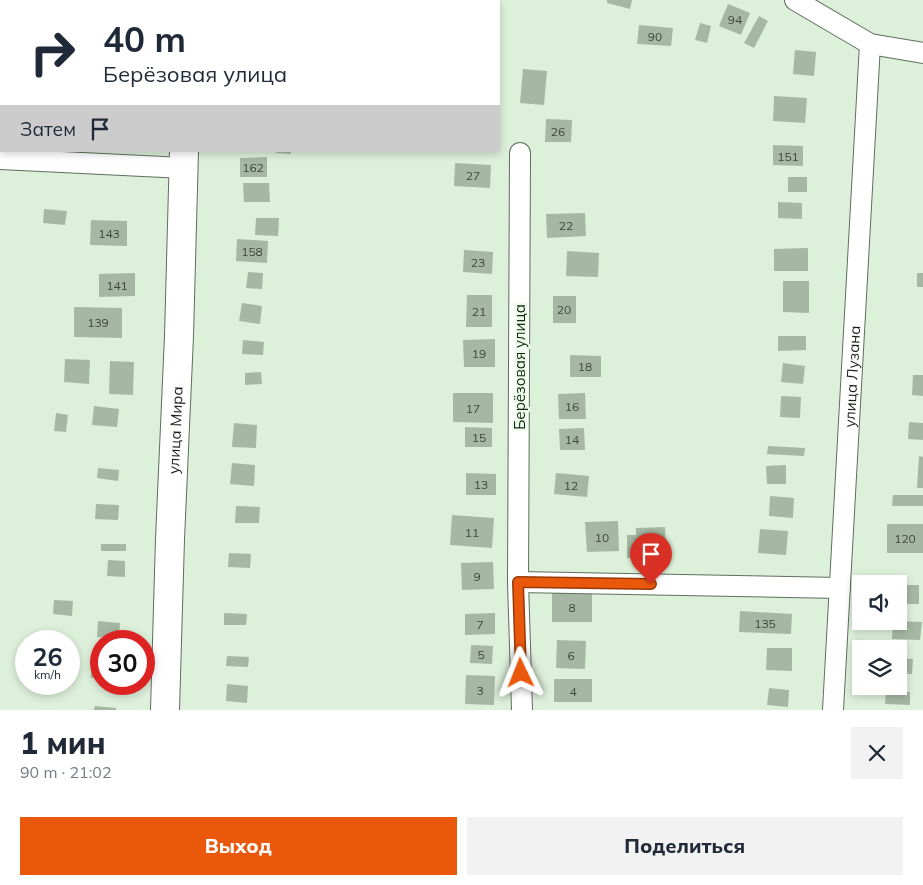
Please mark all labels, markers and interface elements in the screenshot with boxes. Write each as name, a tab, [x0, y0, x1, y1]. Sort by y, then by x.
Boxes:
house number: 94	[728, 12, 742, 27]
text: 40 m	[103, 17, 186, 61]
icon: right	[20, 20, 85, 85]
house number: 90	[648, 29, 662, 44]
text: Берёзовая улица	[103, 60, 287, 88]
icon: arrive	[86, 115, 114, 143]
text: Затем	[20, 117, 76, 141]
house number: 26	[551, 124, 565, 139]
house number: 151	[777, 149, 799, 164]
house number: 162	[242, 160, 264, 175]
house number: 27	[466, 168, 480, 183]
house number: 22	[559, 218, 573, 233]
house number: 143	[98, 226, 120, 241]
house number: 158	[241, 244, 263, 259]
house number: 23	[471, 255, 485, 270]
house number: 141	[106, 278, 128, 293]
house number: 20	[557, 302, 571, 317]
house number: 21	[472, 304, 486, 319]
street label: Берёзовая улица	[510, 304, 529, 430]
house number: 139	[87, 315, 109, 330]
street label: улица Лузана	[839, 325, 864, 428]
house number: 19	[472, 346, 486, 361]
house number: 18	[578, 359, 592, 374]
street label: улица Мира	[163, 386, 186, 474]
house number: 16	[565, 399, 579, 414]
house number: 17	[466, 401, 480, 416]
house number: 15	[472, 430, 486, 445]
house number: 14	[565, 432, 579, 447]
house number: 13	[474, 477, 488, 492]
house number: 12	[564, 478, 578, 493]
house number: 11	[465, 525, 479, 540]
house number: 10	[595, 530, 609, 545]
house number: 120	[894, 531, 916, 546]
pin	[630, 533, 672, 584]
icon: arrive	[637, 540, 665, 568]
house number: 9	[473, 569, 481, 584]
map controls	[852, 575, 907, 695]
button: sound	[852, 575, 907, 630]
house number: 8	[568, 600, 576, 615]
house number: 135	[754, 616, 776, 631]
house number: 7	[476, 617, 484, 632]
speed limit sign: 30	[90, 630, 155, 695]
button: layers	[852, 640, 907, 695]
text: 26	[32, 641, 63, 672]
position arrow	[494, 646, 546, 698]
house number: 5	[477, 647, 485, 662]
house number: 6	[567, 648, 575, 663]
text: km/h	[34, 667, 61, 682]
house number: 3	[476, 683, 484, 698]
house number: 4	[569, 684, 577, 699]
text: 1 мин	[20, 724, 106, 762]
button: close	[851, 727, 903, 779]
text: 90 m · 21:02	[20, 762, 112, 782]
button: Выход	[20, 817, 457, 875]
button: Поделиться	[467, 817, 903, 875]

